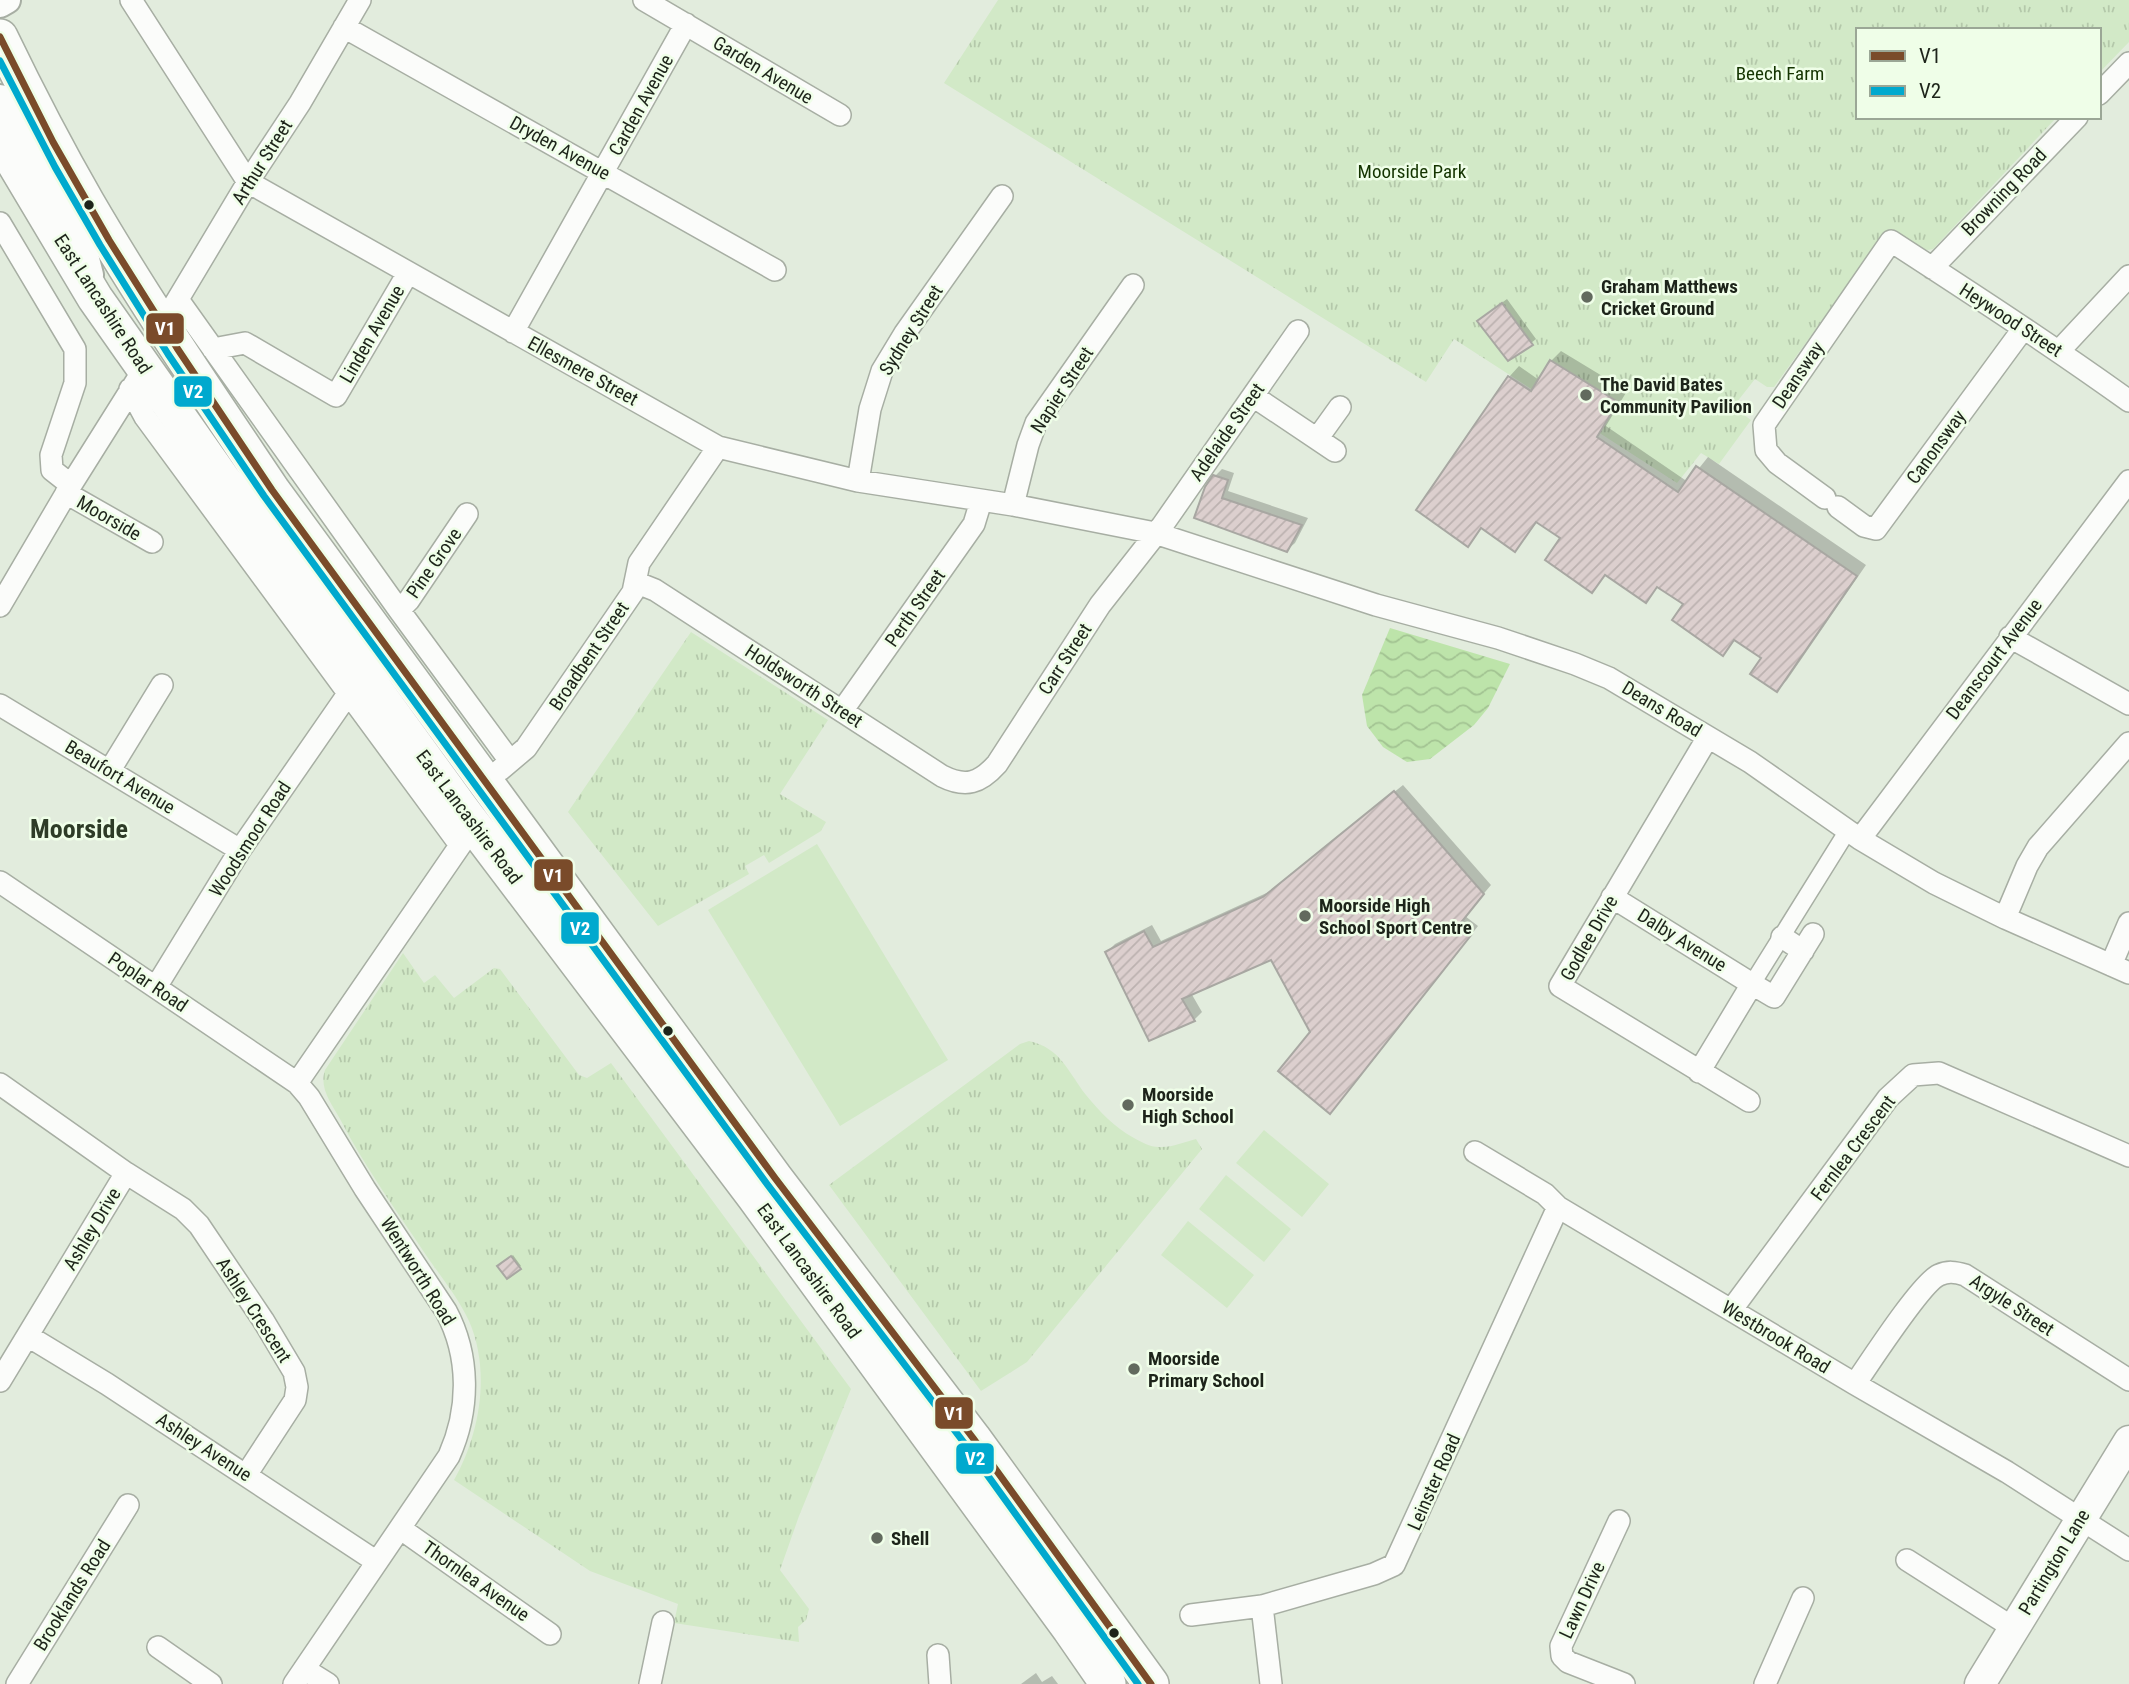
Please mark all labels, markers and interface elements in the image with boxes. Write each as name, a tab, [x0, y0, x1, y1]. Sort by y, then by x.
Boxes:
legend	[1856, 28, 2101, 119]
street label: Garden Avenue	[709, 31, 817, 109]
text: V1	[1919, 44, 1941, 68]
street label: Carden Avenue	[604, 50, 678, 160]
park label: Beech Farm	[1736, 62, 1824, 85]
text: V2	[1919, 79, 1941, 103]
street label: Dryden Avenue	[506, 111, 614, 185]
street label: Arthur Street	[227, 115, 297, 209]
street label: Browning Road	[1957, 144, 2051, 240]
park label: Moorside Park	[1358, 160, 1467, 183]
unlabelled marker	[82, 198, 96, 212]
street label: East Lancashire Road	[49, 230, 157, 378]
place label: Graham Matthews Cricket Ground	[1601, 275, 1738, 320]
street label: Heywood Street	[1955, 278, 2067, 362]
street label: Linden Avenue	[335, 281, 409, 387]
street label: Sydney Street	[874, 281, 948, 379]
marker: Graham Matthews Cricket Ground	[1579, 289, 1595, 305]
line badge: V1	[145, 312, 185, 345]
text: V1	[155, 317, 175, 340]
street label: Ellesmere Street	[524, 331, 642, 411]
street label: Deansway	[1767, 337, 1829, 413]
street label: Napier Street	[1026, 343, 1098, 437]
place label: The David Bates Community Pavilion	[1600, 373, 1752, 418]
line badge: V2	[173, 375, 213, 408]
street label: Adelaide Street	[1185, 379, 1269, 485]
text: V2	[183, 380, 203, 403]
marker: The David Bates Community Pavilion	[1578, 387, 1594, 403]
street label: Canonsway	[1902, 406, 1971, 488]
street label: Moorside	[73, 490, 145, 546]
street label: Pine Grove	[401, 523, 467, 603]
street label: Perth Street	[880, 565, 950, 651]
street label: Deanscourt Avenue	[1941, 594, 2047, 724]
street label: Broadbent Street	[544, 597, 634, 715]
street label: Carr Street	[1033, 619, 1097, 699]
street label: Holdsworth Street	[741, 639, 867, 733]
street label: Deans Road	[1618, 676, 1706, 742]
street label: Beaufort Avenue	[61, 735, 179, 819]
street label: East Lancashire Road	[411, 746, 527, 888]
street label: Woodsmoor Road	[204, 777, 296, 901]
district label: Moorside	[30, 814, 128, 844]
line badge: V1	[533, 858, 574, 892]
text: V1	[543, 864, 563, 887]
street label: Godlee Drive	[1555, 891, 1623, 985]
place label: Moorside High School Sport Centre	[1319, 894, 1472, 939]
street label: Dalby Avenue	[1633, 904, 1731, 976]
marker: Moorside High School Sport Centre	[1297, 908, 1313, 924]
line badge: V2	[560, 911, 600, 945]
text: V2	[570, 917, 590, 940]
street label: Poplar Road	[104, 947, 192, 1017]
unlabelled marker	[661, 1024, 675, 1038]
place label: Moorside High School	[1142, 1083, 1234, 1128]
street label: Fernlea Crescent	[1806, 1091, 1900, 1205]
marker: Moorside High School	[1120, 1097, 1136, 1113]
street label: Ashley Drive	[58, 1184, 126, 1274]
street label: East Lancashire Road	[752, 1199, 866, 1343]
street label: Wentworth Road	[376, 1213, 460, 1329]
street label: Ashley Crescent	[211, 1253, 297, 1367]
street label: Argyle Street	[1965, 1269, 2059, 1341]
street label: Westbrook Road	[1718, 1296, 1834, 1378]
place label: Moorside Primary School	[1148, 1347, 1264, 1392]
marker: Moorside Primary School	[1126, 1361, 1142, 1377]
line badge: V1	[934, 1396, 974, 1430]
text: V1	[944, 1402, 964, 1425]
street label: Ashley Avenue	[152, 1408, 256, 1486]
street label: Leinster Road	[1403, 1430, 1465, 1534]
line badge: V2	[955, 1442, 995, 1475]
text: V2	[965, 1447, 985, 1470]
street label: Partington Lane	[2013, 1505, 2095, 1619]
place label: Shell	[891, 1527, 929, 1550]
marker: Shell	[869, 1530, 885, 1546]
street label: Brooklands Road	[29, 1535, 115, 1655]
street label: Thornlea Avenue	[418, 1536, 534, 1626]
street label: Lawn Drive	[1554, 1558, 1610, 1642]
unlabelled marker	[1107, 1626, 1121, 1640]

